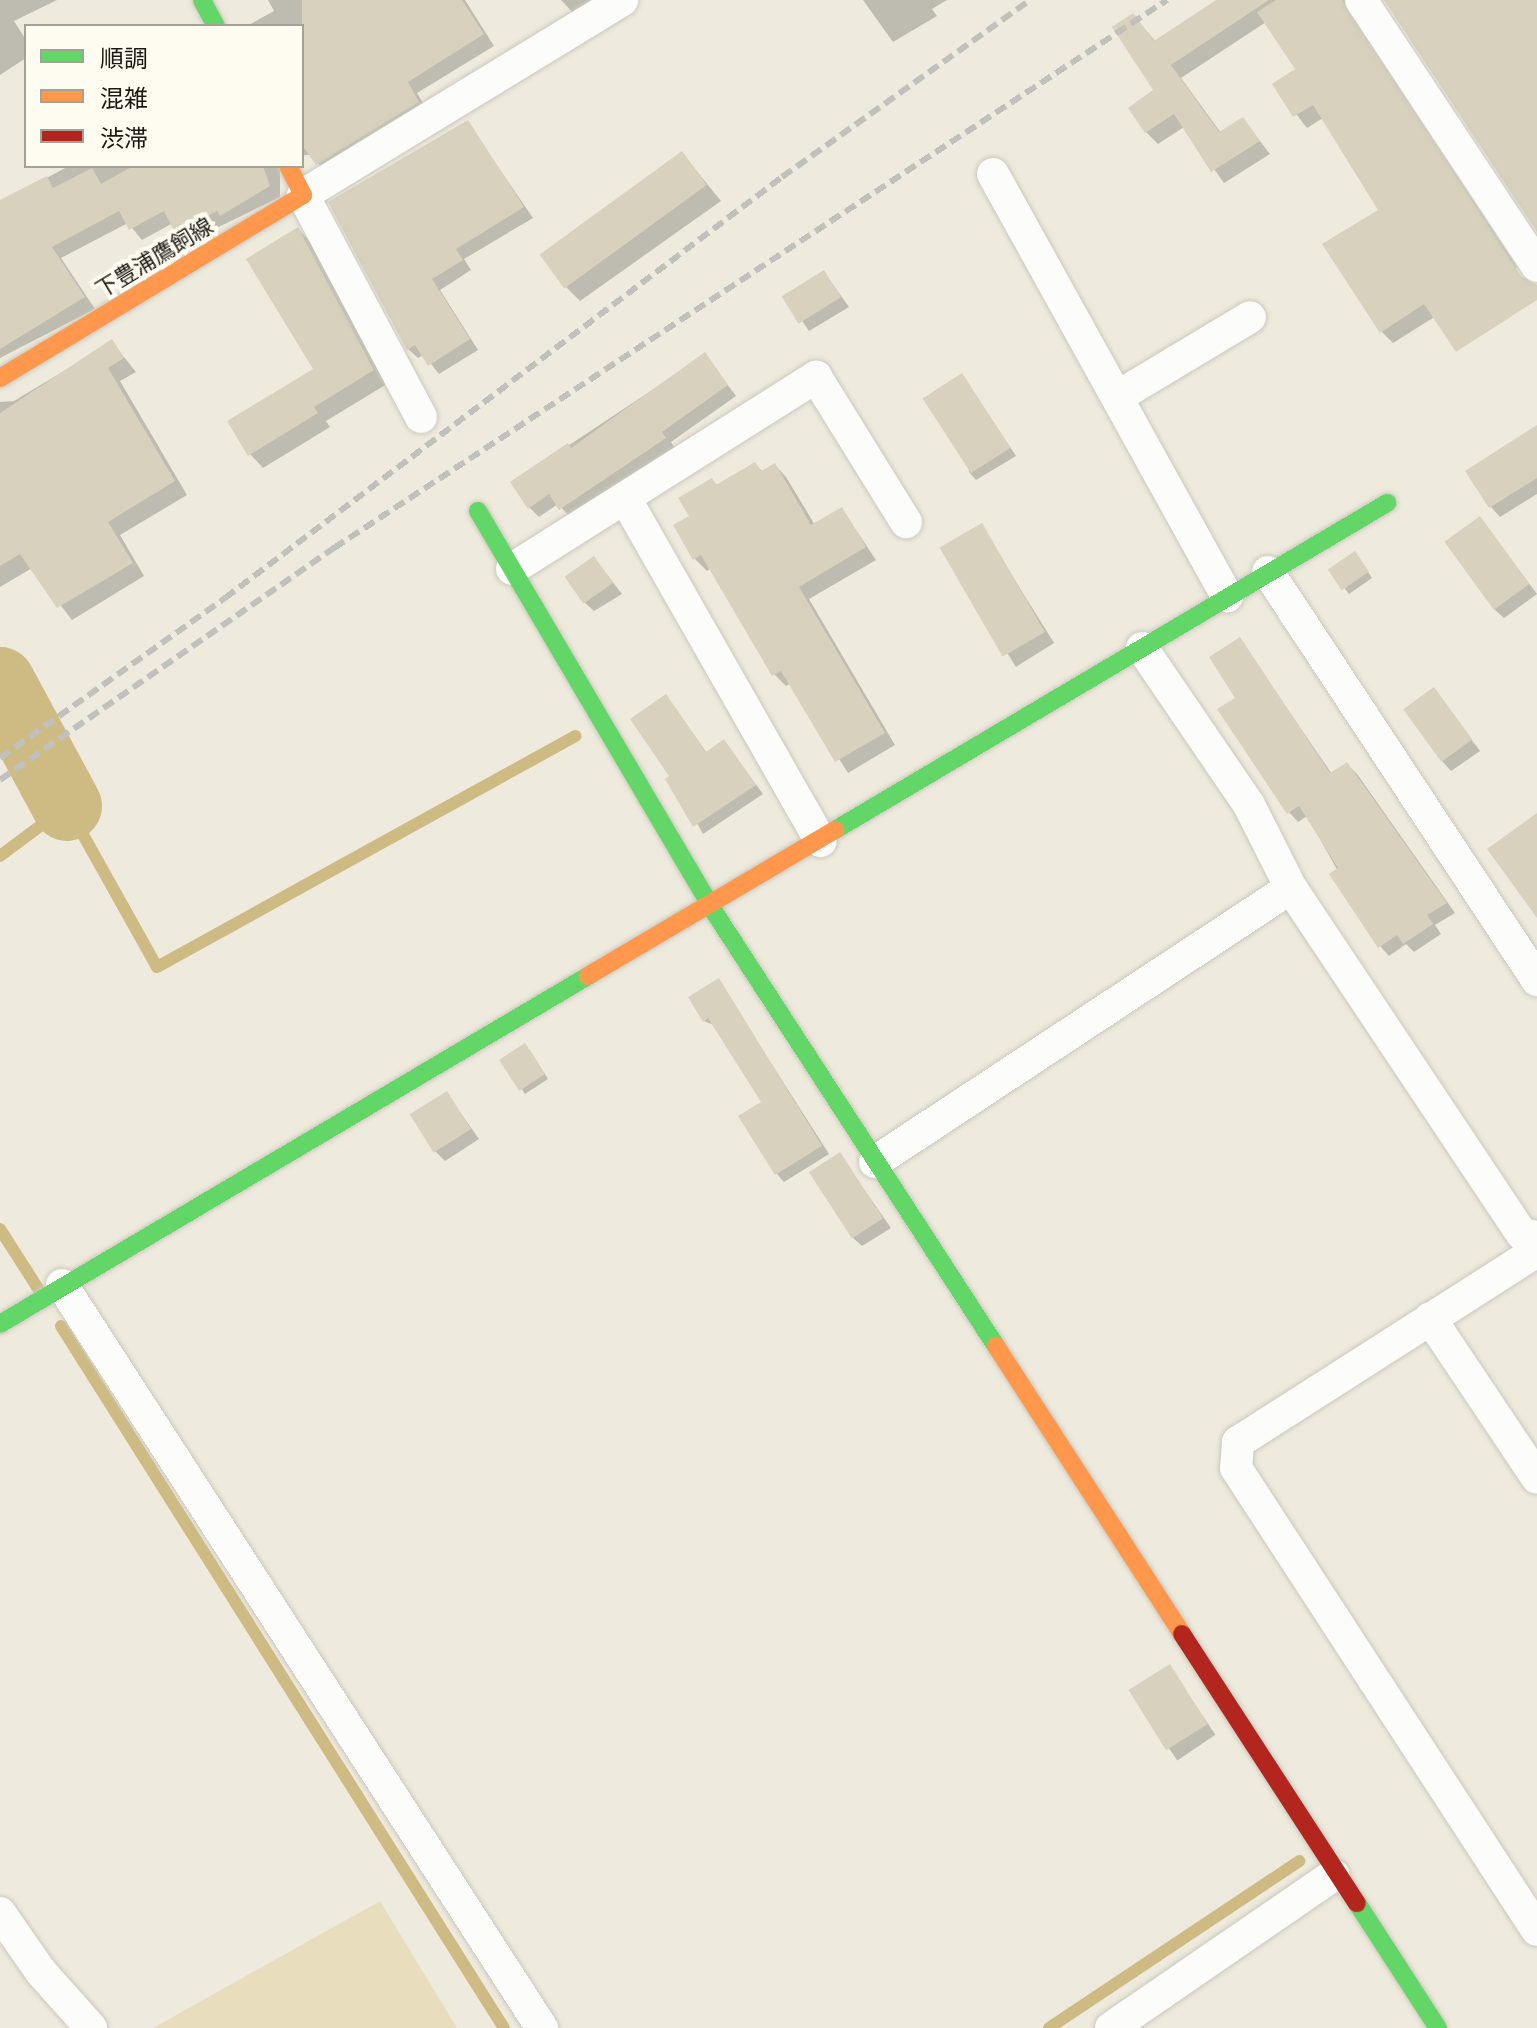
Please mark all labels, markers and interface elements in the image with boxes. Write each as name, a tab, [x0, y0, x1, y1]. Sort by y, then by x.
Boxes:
legend	[24, 24, 304, 168]
text: 順調	[100, 43, 148, 74]
text: 混雑	[100, 83, 148, 114]
text: 渋滞	[100, 123, 148, 154]
street label: 下豊浦鷹飼線	[91, 213, 217, 303]

